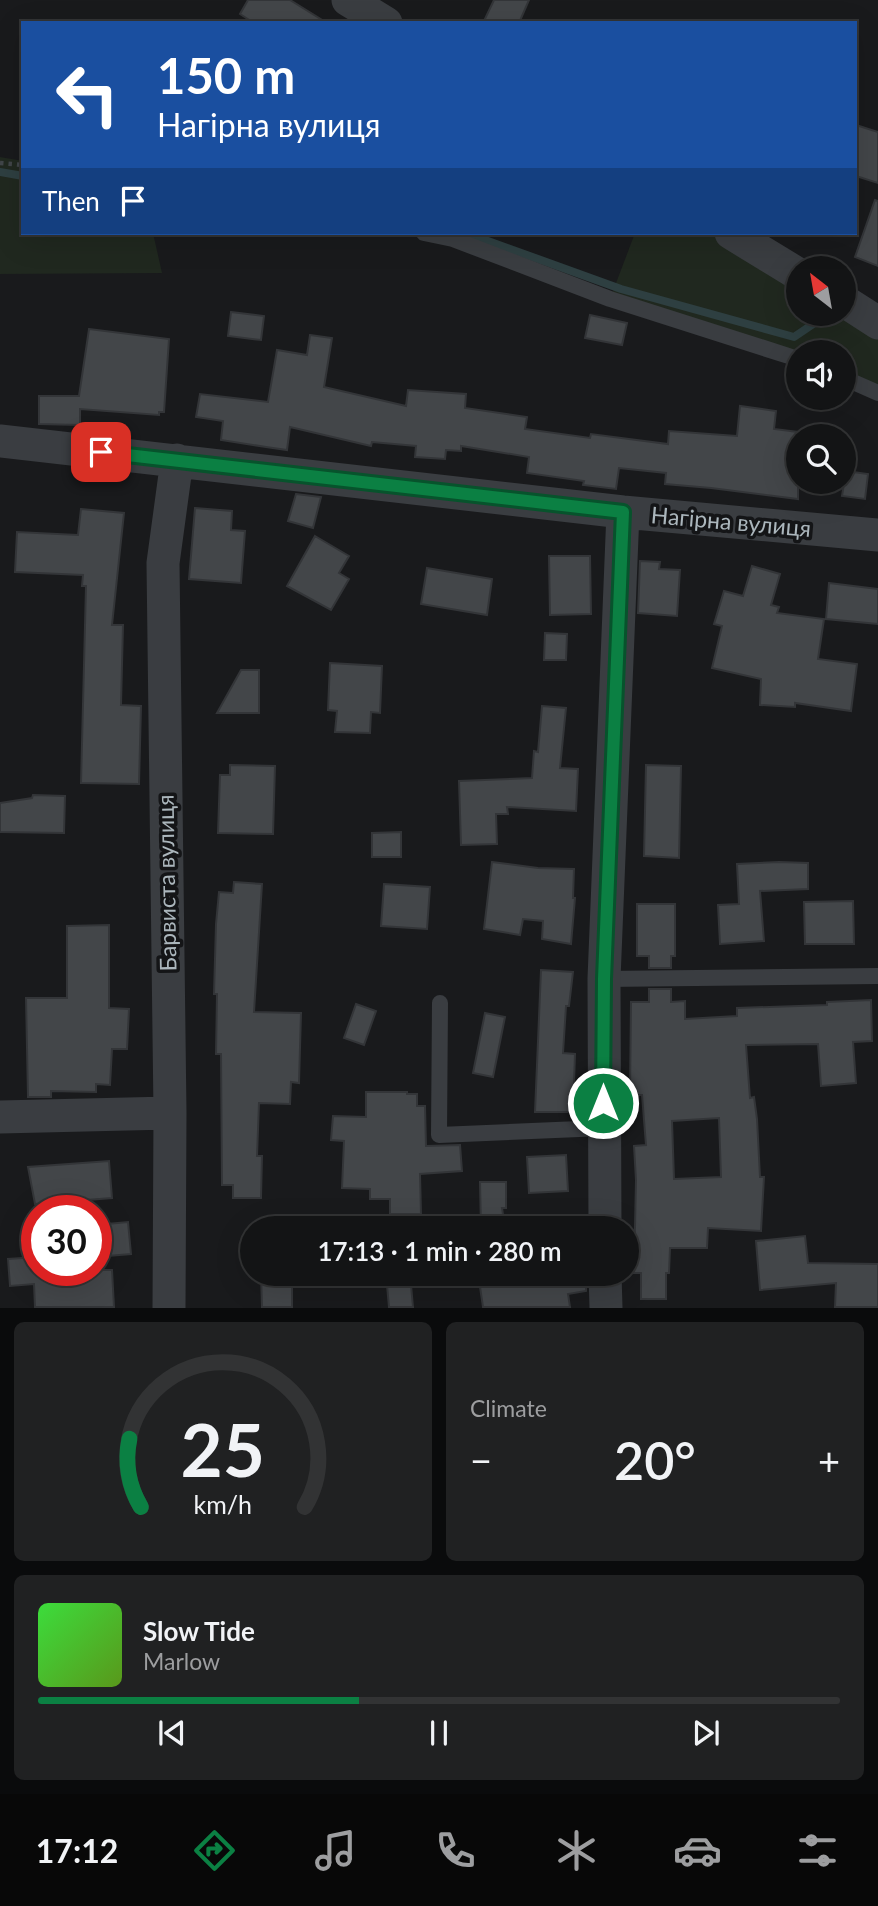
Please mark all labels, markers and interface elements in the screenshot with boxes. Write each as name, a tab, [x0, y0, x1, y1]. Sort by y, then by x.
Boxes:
text: 150 m	[157, 46, 295, 104]
icon: left	[42, 49, 133, 140]
text: Нагірна вулиця	[157, 105, 381, 144]
icon: arrive	[114, 182, 152, 220]
text: Then	[42, 185, 100, 217]
north arrow	[786, 256, 856, 326]
map controls	[786, 256, 856, 494]
button: sound	[786, 340, 856, 410]
pin	[71, 422, 131, 482]
button: search	[786, 424, 856, 494]
icon: arrive	[82, 433, 120, 471]
street label: Нагірна вулиця	[650, 500, 812, 542]
street label: Барвиста вулиця	[150, 794, 182, 972]
position arrow	[566, 1066, 640, 1140]
speed limit sign: 30	[21, 1195, 112, 1286]
text: 17:13 · 1 min · 280 m	[317, 1235, 562, 1267]
text: Climate	[470, 1394, 547, 1422]
text: 25	[181, 1406, 265, 1494]
text: 20°	[614, 1429, 696, 1491]
text: −	[470, 1437, 492, 1483]
text: +	[818, 1437, 840, 1483]
text: km/h	[194, 1489, 252, 1519]
text: Slow Tide	[143, 1615, 255, 1647]
text: Marlow	[143, 1647, 220, 1675]
icon: previous	[153, 1714, 191, 1752]
icon: pause	[420, 1714, 458, 1752]
icon: next	[687, 1714, 725, 1752]
icon: directions	[190, 1826, 239, 1875]
icon: music	[311, 1826, 360, 1875]
icon: phone	[431, 1826, 480, 1875]
icon: climate	[552, 1826, 601, 1875]
icon: car	[673, 1826, 722, 1875]
icon: filters	[793, 1826, 842, 1875]
text: 17:12	[36, 1831, 118, 1870]

